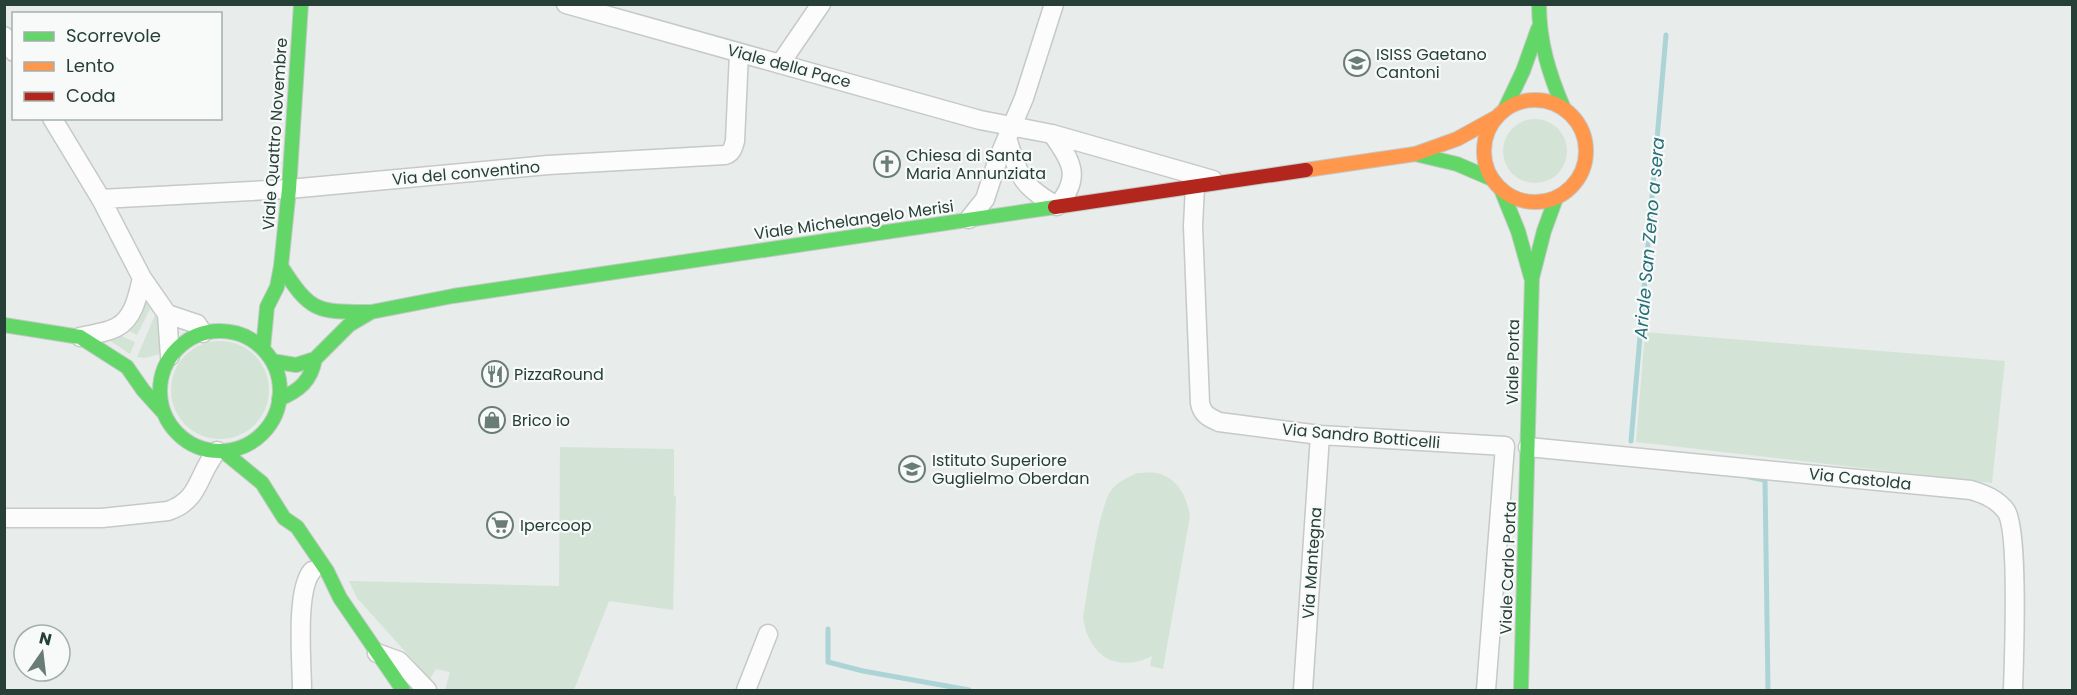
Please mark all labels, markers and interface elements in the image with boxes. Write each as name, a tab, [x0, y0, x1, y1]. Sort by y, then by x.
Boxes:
legend	[12, 12, 222, 120]
text: Scorrevole	[66, 23, 161, 48]
street label: Viale Quattro Novembre	[257, 37, 293, 231]
street label: Viale della Pace	[725, 38, 853, 94]
place label: ISISS Gaetano Cantoni	[1376, 43, 1487, 84]
school or university icon: ISISS Gaetano Cantoni	[1342, 48, 1372, 78]
text: Lento	[66, 53, 115, 78]
text: Coda	[66, 83, 116, 108]
water label: Ariale San Zeno a sera	[1628, 136, 1670, 341]
place label: Chiesa di Santa Maria Annunziata	[906, 144, 1046, 185]
church icon: Chiesa di Santa Maria Annunziata	[872, 149, 902, 179]
street label: Via del conventino	[391, 155, 541, 191]
street label: Viale Michelangelo Merisi	[753, 195, 955, 245]
street label: Viale Porta	[1501, 319, 1525, 405]
restaurant icon: PizzaRound	[480, 359, 510, 389]
place label: PizzaRound	[514, 363, 604, 386]
shop icon: Brico io	[477, 405, 507, 435]
place label: Brico io	[512, 409, 570, 432]
street label: Via Sandro Botticelli	[1281, 418, 1441, 454]
place label: Istituto Superiore Guglielmo Oberdan	[932, 449, 1089, 490]
school or university icon: Istituto Superiore Guglielmo Oberdan	[897, 454, 927, 484]
street label: Via Castolda	[1808, 462, 1912, 496]
street label: Viale Carlo Porta	[1494, 501, 1522, 635]
street label: Via Mantegna	[1297, 506, 1327, 620]
supermarket icon: Ipercoop	[485, 510, 515, 540]
place label: Ipercoop	[520, 514, 592, 537]
north arrow	[12, 623, 72, 683]
text: N	[37, 626, 54, 652]

